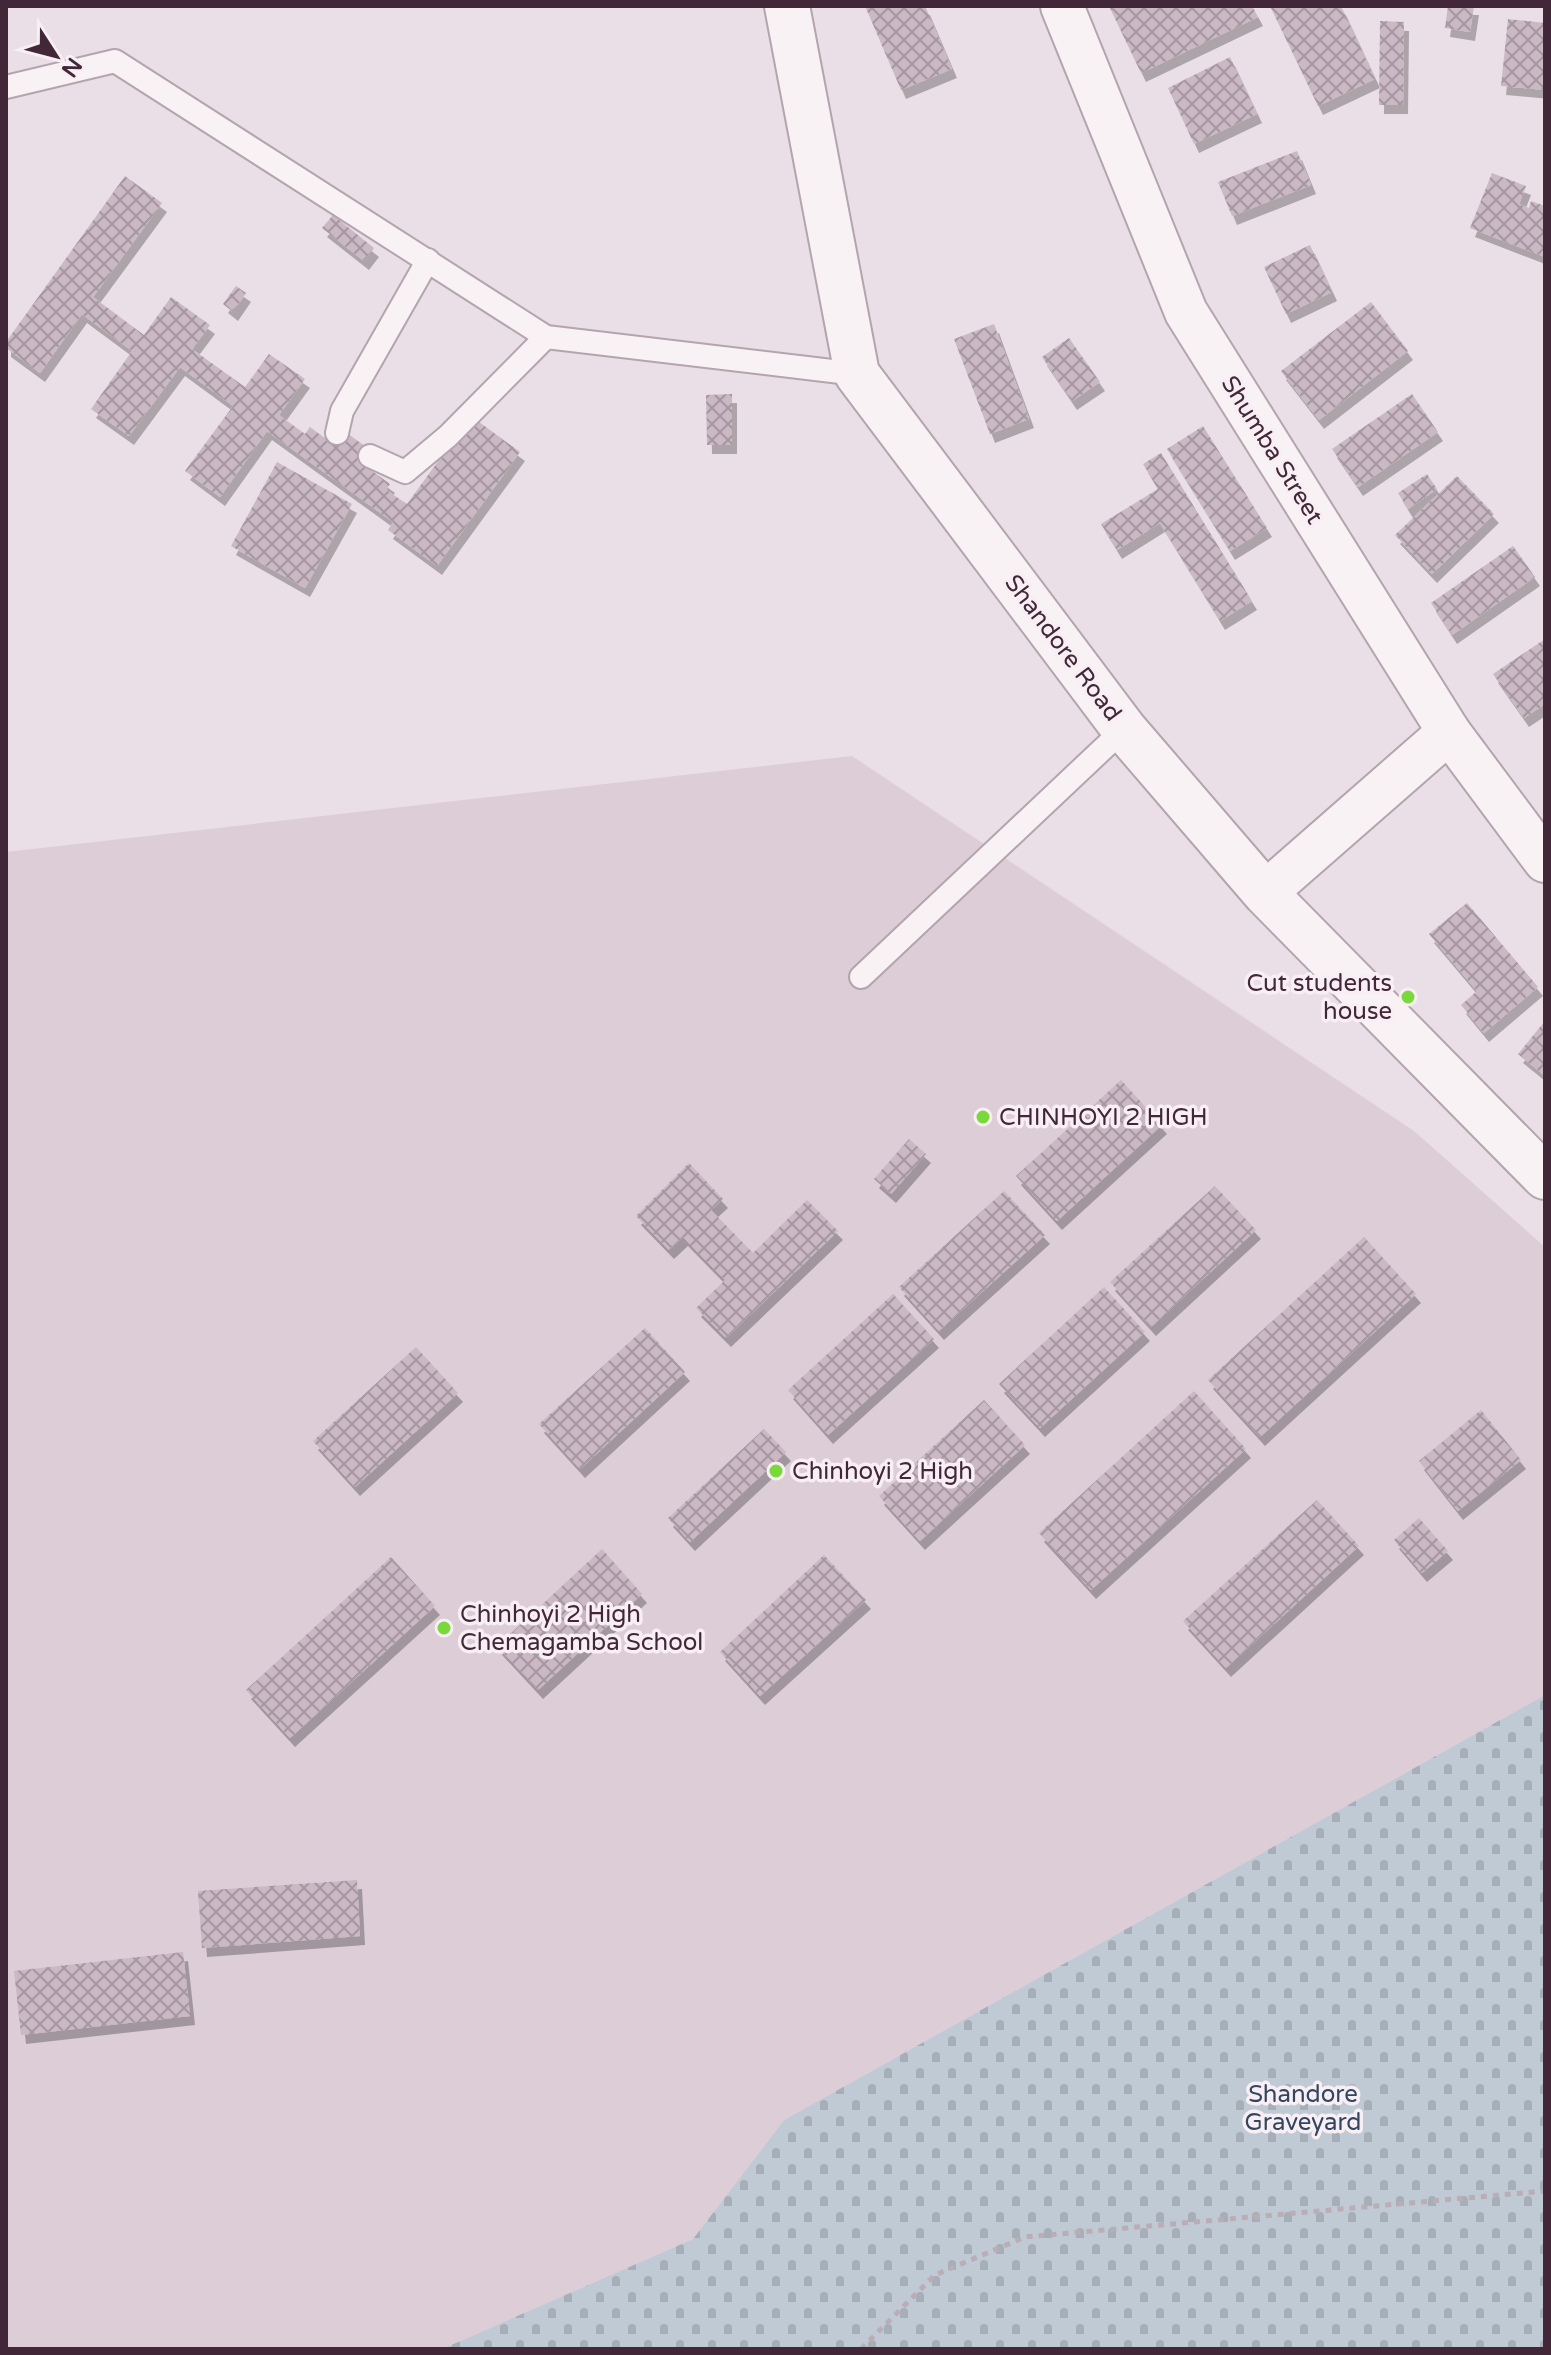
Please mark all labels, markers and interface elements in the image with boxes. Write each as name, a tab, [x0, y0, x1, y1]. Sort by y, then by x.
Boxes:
north arrow	[16, 16, 96, 96]
text: N	[56, 52, 87, 82]
street label: Shumba Street	[1215, 371, 1329, 529]
street label: Shandore Road	[998, 569, 1128, 727]
place label: Cut students house	[1247, 969, 1392, 1026]
marker: Cut students house	[1399, 988, 1417, 1006]
place label: CHINHOYI 2 HIGH	[999, 1103, 1208, 1132]
marker: CHINHOYI 2 HIGH	[974, 1108, 992, 1126]
place label: Chinhoyi 2 High	[792, 1457, 973, 1486]
marker: Chinhoyi 2 High	[767, 1462, 785, 1480]
place label: Chinhoyi 2 High Chemagamba School	[460, 1600, 703, 1657]
marker: Chinhoyi 2 High Chemagamba School	[435, 1619, 453, 1637]
park label: Shandore Graveyard	[1245, 2080, 1361, 2137]

